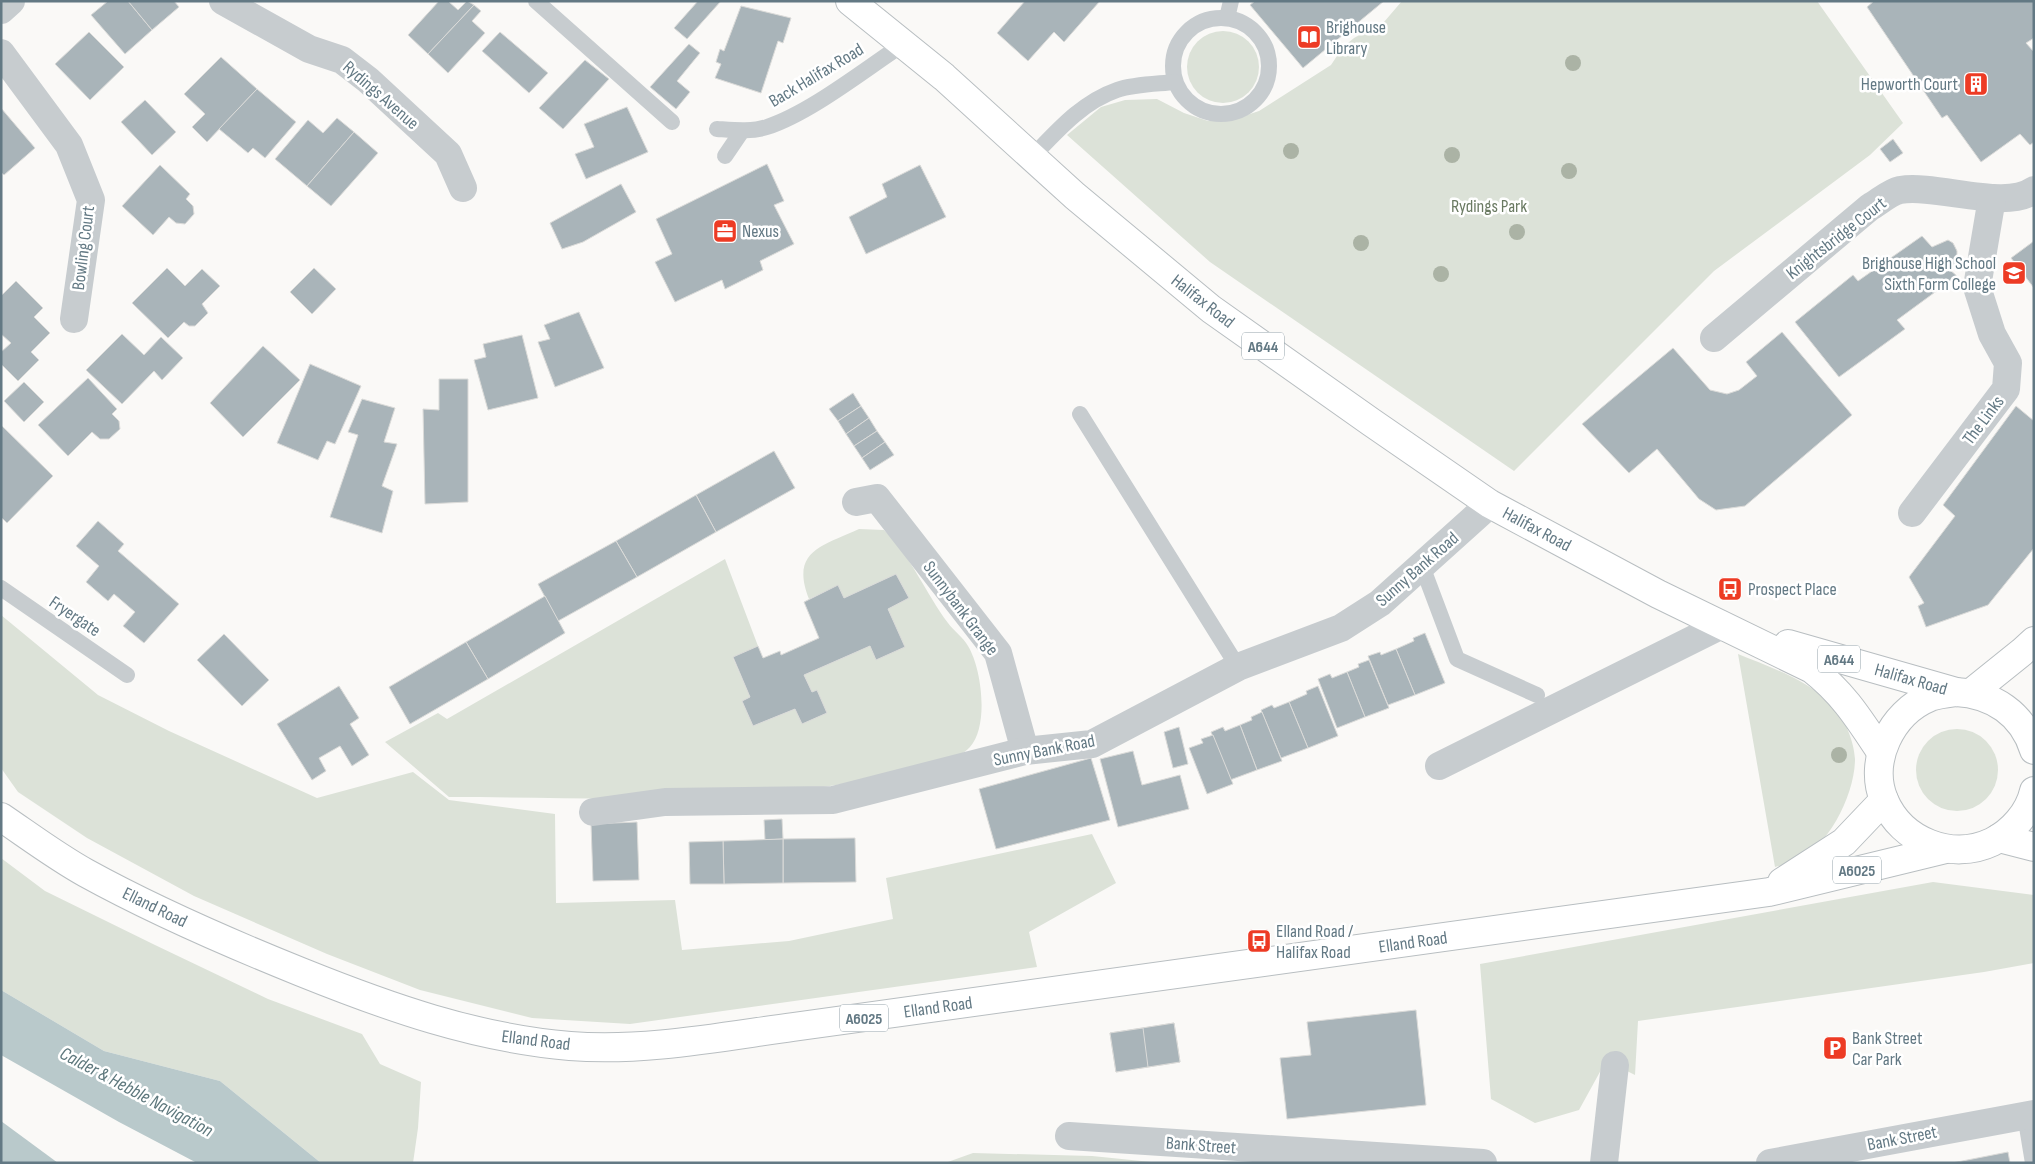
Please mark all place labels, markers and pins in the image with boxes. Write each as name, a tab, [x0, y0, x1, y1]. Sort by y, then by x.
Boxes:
place label: Brighouse Library	[1326, 17, 1386, 59]
library icon: Brighouse Library	[1296, 24, 1322, 50]
building icon: Hepworth Court	[1963, 71, 1989, 97]
place label: Hepworth Court	[1861, 74, 1958, 95]
office icon: Nexus	[712, 218, 738, 244]
place label: Nexus	[742, 221, 779, 242]
place label: Brighouse High School Sixth Form College	[1862, 253, 1996, 295]
school or university icon: Brighouse High School Sixth Form College	[2001, 260, 2027, 286]
bus stop icon: Prospect Place	[1717, 576, 1743, 602]
place label: Prospect Place	[1748, 579, 1837, 600]
place label: Elland Road / Halifax Road	[1276, 921, 1354, 963]
bus stop icon: Elland Road / Halifax Road	[1246, 928, 1272, 954]
place label: Bank Street Car Park	[1852, 1028, 1923, 1070]
parking icon: Bank Street Car Park	[1822, 1035, 1848, 1061]

